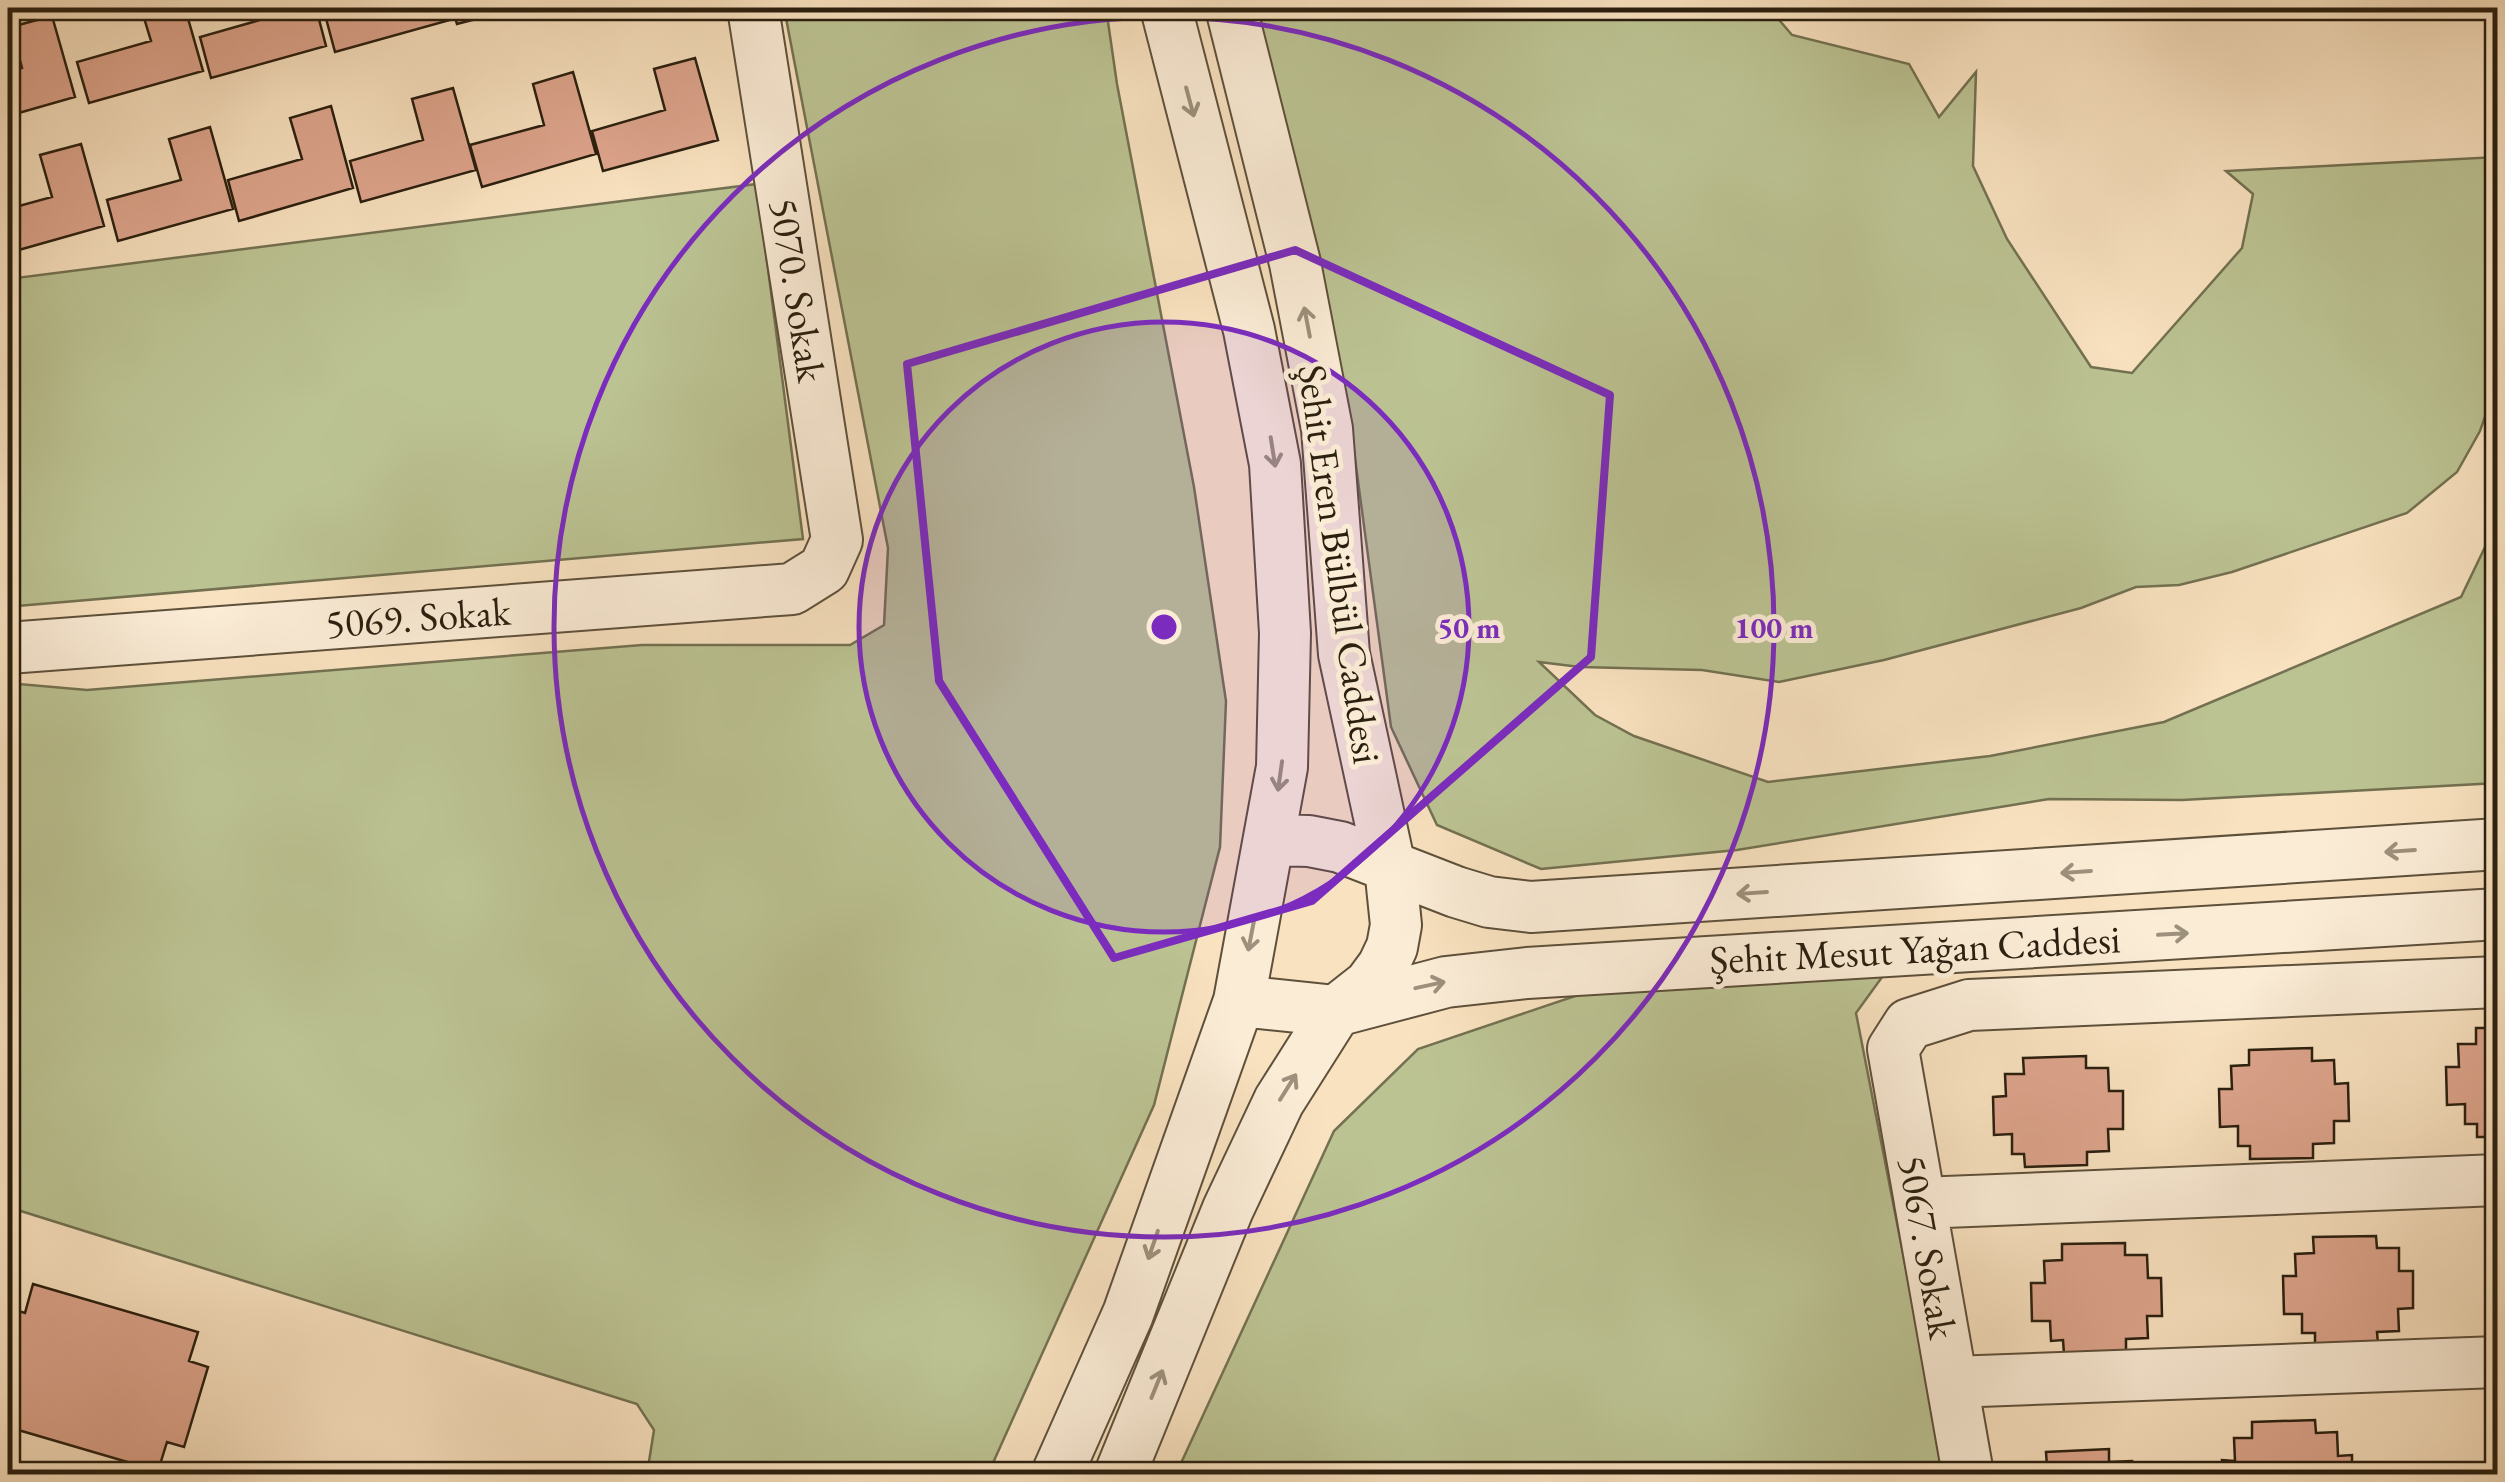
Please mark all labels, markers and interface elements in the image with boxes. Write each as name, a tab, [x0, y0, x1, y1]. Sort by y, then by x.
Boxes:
one-way arrow	[1181, 86, 1200, 117]
street label: 5070. Sokak	[758, 194, 838, 387]
one-way arrow	[1296, 307, 1315, 339]
street label: Şehit Eren Bülbül Caddesi	[1286, 361, 1394, 767]
one-way arrow	[1264, 435, 1283, 468]
street label: 5069. Sokak	[324, 585, 513, 649]
text: 50 m	[1437, 608, 1501, 647]
text: 100 m	[1735, 608, 1813, 647]
centre of rings	[1146, 609, 1182, 645]
one-way arrow	[1270, 760, 1289, 792]
one-way arrow	[2385, 841, 2417, 860]
one-way arrow	[2060, 863, 2092, 882]
one-way arrow	[1736, 884, 1768, 903]
street label: Şehit Mesut Yağan Caddesi	[1708, 912, 2122, 986]
one-way arrow	[1241, 919, 1260, 951]
one-way arrow	[2156, 924, 2188, 943]
one-way arrow	[1413, 975, 1445, 994]
one-way arrow	[1277, 1073, 1298, 1102]
street label: 5067. Sokak	[1886, 1151, 1970, 1344]
one-way arrow	[1142, 1229, 1160, 1261]
one-way arrow	[1149, 1369, 1167, 1400]

